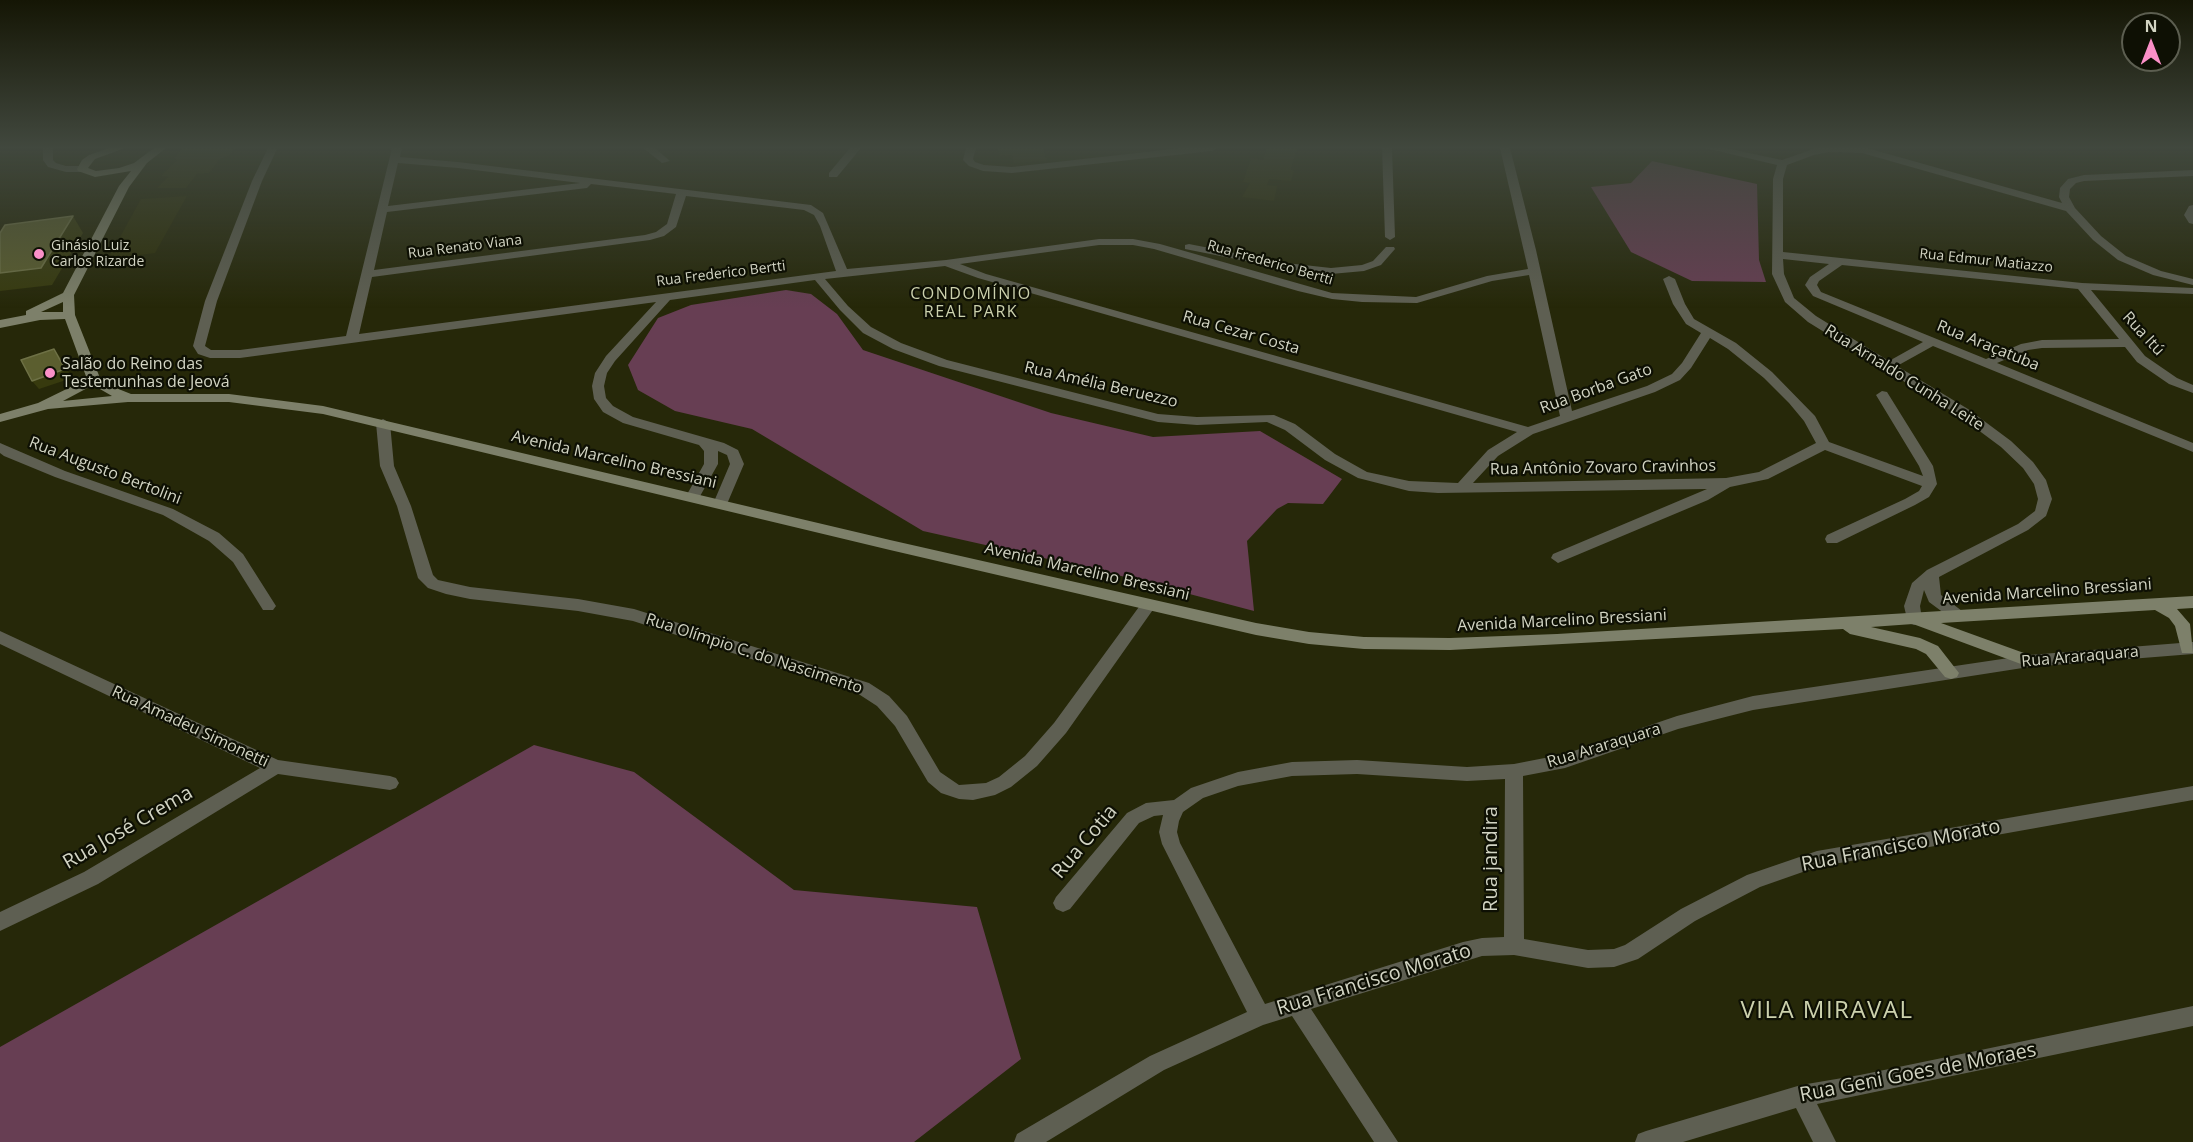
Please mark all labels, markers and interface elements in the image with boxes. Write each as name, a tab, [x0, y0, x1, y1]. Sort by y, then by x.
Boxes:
north arrow	[2121, 12, 2181, 72]
text: N	[2144, 15, 2158, 37]
street label: Rua Renato Viana	[407, 232, 523, 262]
street label: Rua Frederico Bertti	[1205, 237, 1335, 289]
place label: Ginásio Luiz Carlos Rizarde	[51, 238, 144, 270]
street label: Rua Edmur Matiazzo	[1918, 246, 2054, 276]
marker: Ginásio Luiz Carlos Rizarde	[32, 247, 46, 261]
street label: Rua Frederico Bertti	[655, 258, 787, 290]
district label: CONDOMÍNIO REAL PARK	[910, 284, 1032, 322]
street label: Rua Cezar Costa	[1180, 307, 1302, 359]
street label: Rua Itú	[2118, 308, 2168, 360]
street label: Rua Araçatuba	[1934, 317, 2042, 375]
street label: Rua Arnaldo Cunha Leite	[1821, 321, 1987, 435]
place label: Salão do Reino das Testemunhas de Jeová	[62, 354, 230, 392]
street label: Rua Amélia Beruezzo	[1022, 358, 1180, 412]
street label: Rua Borba Gato	[1537, 360, 1655, 418]
marker: Salão do Reino das Testemunhas de Jeová	[43, 366, 57, 380]
street label: Avenida Marcelino Bressiani	[510, 427, 718, 493]
street label: Rua Augusto Bertolini	[26, 433, 184, 509]
street label: Rua Antônio Zovaro Cravinhos	[1490, 456, 1716, 480]
street label: Avenida Marcelino Bressiani	[983, 539, 1191, 605]
street label: Avenida Marcelino Bressiani	[1942, 575, 2152, 609]
street label: Avenida Marcelino Bressiani	[1457, 606, 1667, 636]
street label: Rua Olímpio C. do Nascimento	[643, 610, 865, 698]
street label: Rua Araraquara	[2021, 642, 2139, 672]
street label: Rua Amadeu Simonetti	[109, 682, 271, 772]
street label: Rua Araraquara	[1545, 720, 1663, 772]
street label: Rua José Crema	[59, 781, 197, 875]
street label: Rua Cotia	[1047, 800, 1123, 884]
street label: Rua jandira	[1479, 806, 1503, 912]
street label: Rua Francisco Morato	[1799, 815, 2003, 877]
street label: Rua Francisco Morato	[1274, 939, 1474, 1021]
district label: VILA MIRAVAL	[1740, 997, 1914, 1025]
street label: Rua Geni Goes de Moraes	[1798, 1038, 2038, 1108]

